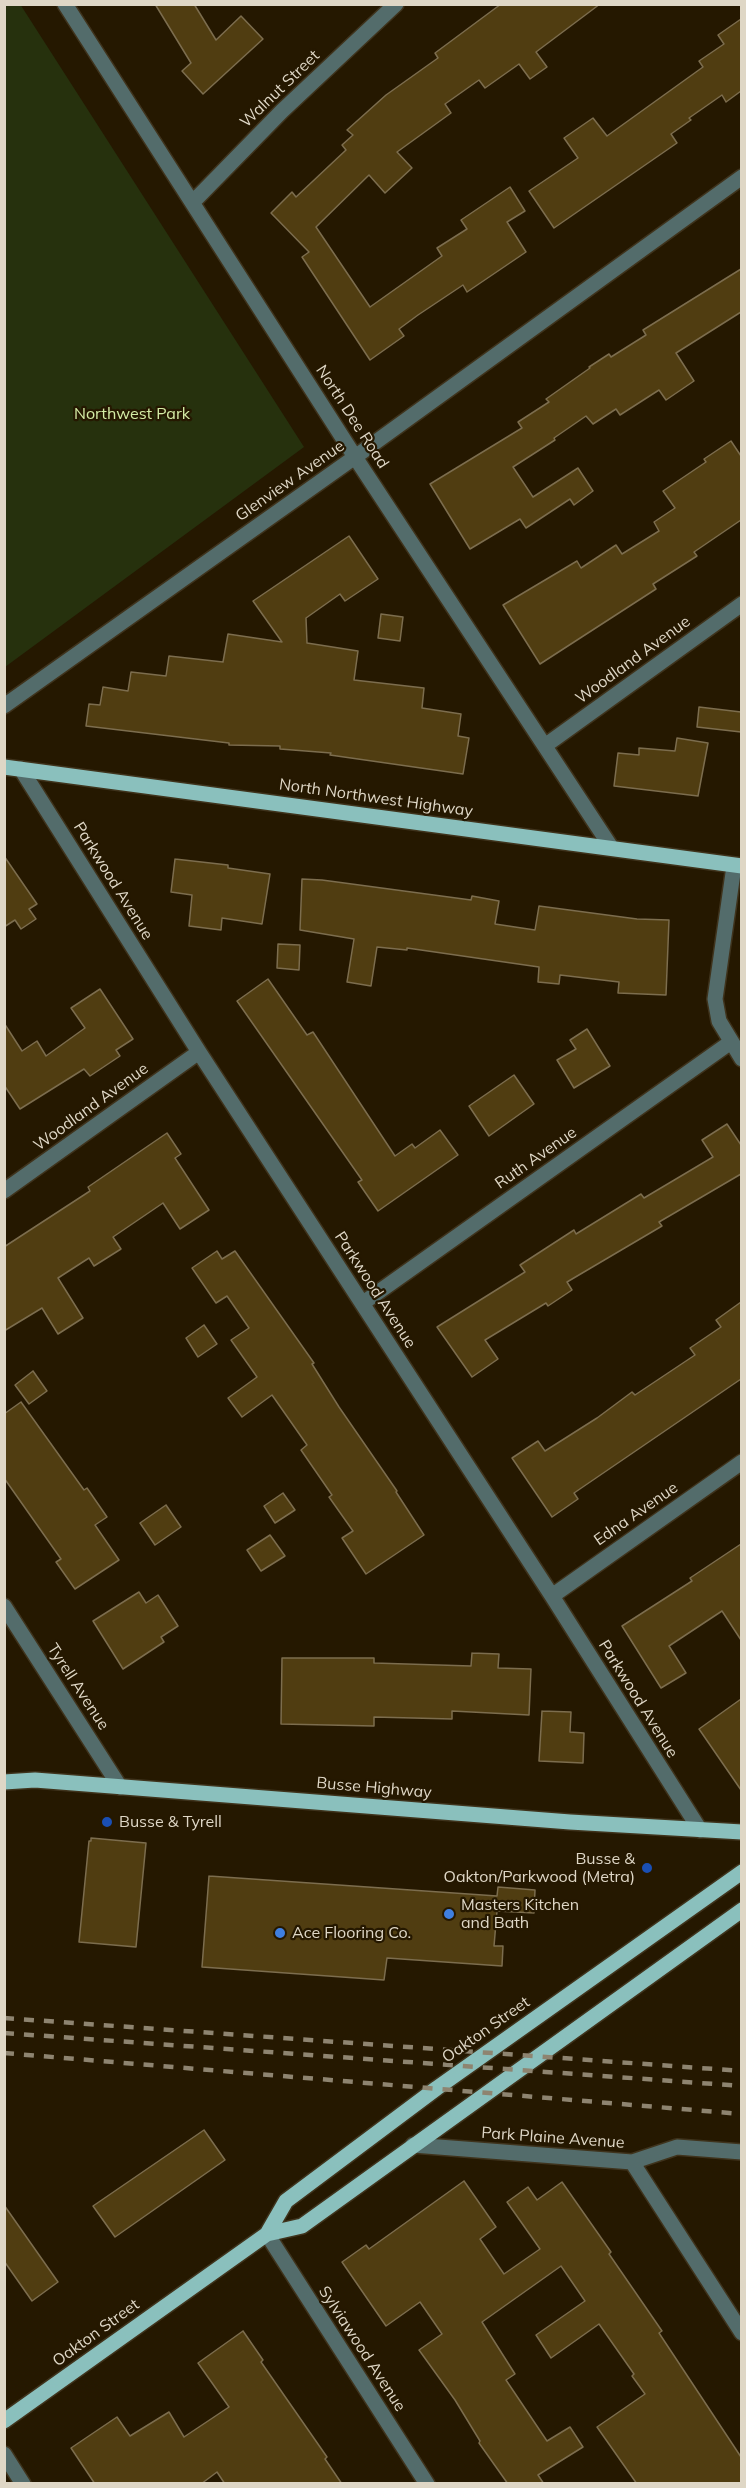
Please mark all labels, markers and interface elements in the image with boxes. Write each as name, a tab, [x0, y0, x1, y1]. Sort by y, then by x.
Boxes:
street label: Walnut Street	[236, 46, 324, 132]
street label: North Dee Road	[311, 362, 393, 472]
park label: Northwest Park	[74, 404, 190, 424]
street label: Glenview Avenue	[232, 436, 348, 526]
street label: Woodland Avenue	[572, 612, 694, 708]
street label: North Northwest Highway	[278, 775, 474, 821]
street label: Parkwood Avenue	[69, 819, 157, 943]
street label: Woodland Avenue	[30, 1059, 152, 1155]
street label: Ruth Avenue	[492, 1123, 580, 1193]
street label: Parkwood Avenue	[330, 1228, 420, 1352]
street label: Edna Avenue	[590, 1478, 682, 1550]
street label: Parkwood Avenue	[594, 1637, 682, 1761]
street label: Tyrell Avenue	[43, 1640, 113, 1734]
street label: Busse Highway	[316, 1773, 432, 1803]
place label: Busse & Tyrell	[119, 1812, 222, 1832]
marker: Busse & Tyrell	[100, 1815, 114, 1829]
place label: Busse & Oakton/Parkwood (Metra)	[444, 1849, 635, 1887]
marker: Busse & Oakton/Parkwood (Metra)	[640, 1861, 654, 1875]
place label: Masters Kitchen and Bath	[461, 1895, 579, 1933]
marker: Masters Kitchen and Bath	[442, 1907, 456, 1921]
place label: Ace Flooring Co.	[292, 1923, 411, 1943]
marker: Ace Flooring Co.	[273, 1926, 287, 1940]
street label: Oakton Street	[439, 1993, 533, 2067]
street label: Park Plaine Avenue	[481, 2123, 625, 2153]
street label: Sylviawood Avenue	[314, 2283, 410, 2415]
street label: Oakton Street	[49, 2295, 143, 2371]

